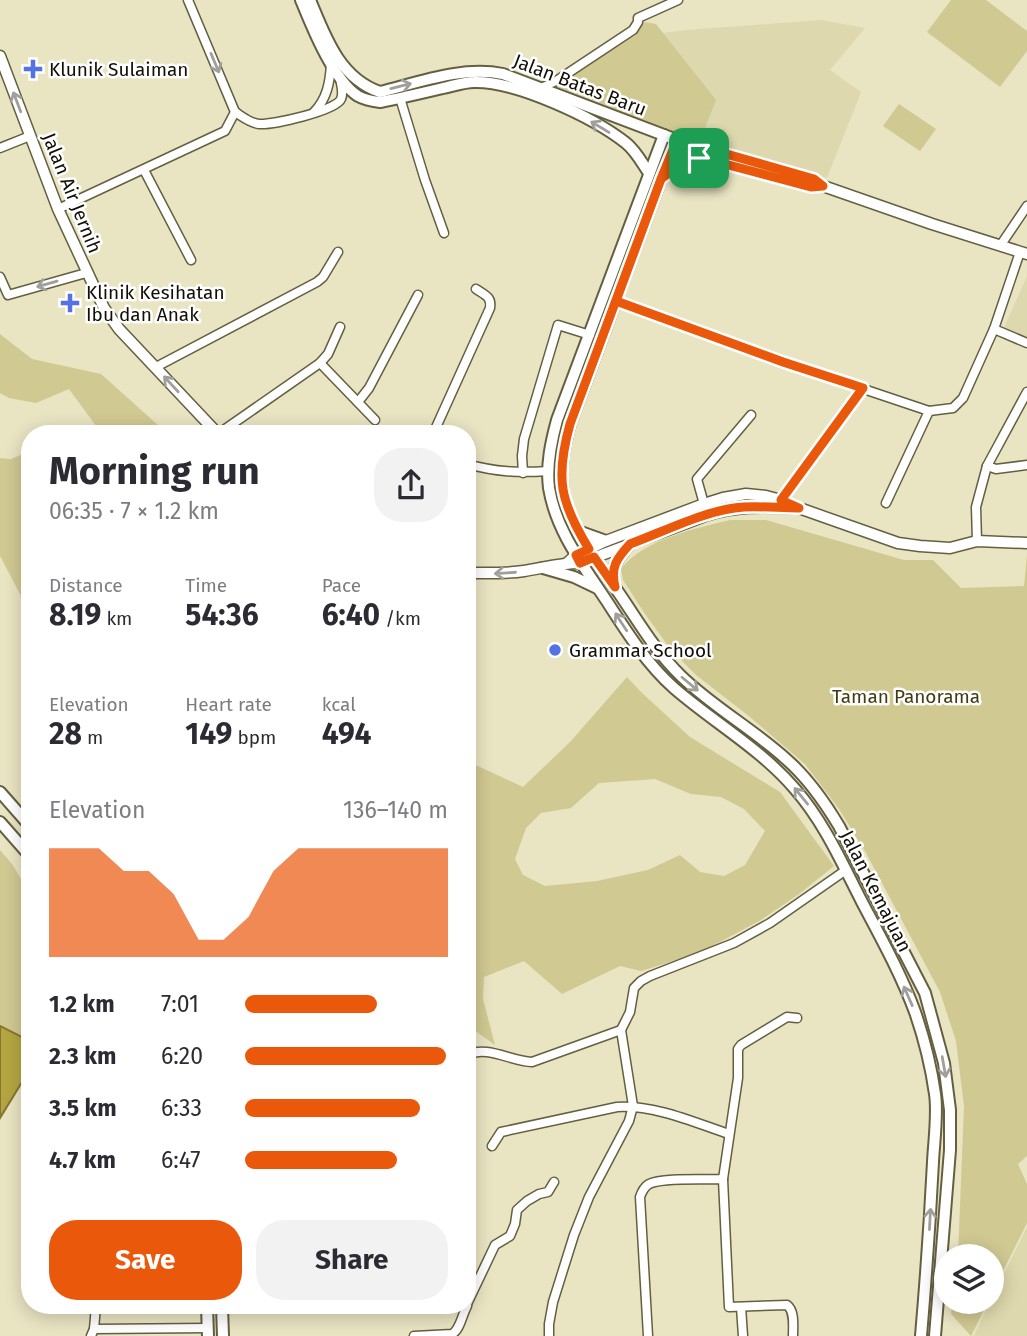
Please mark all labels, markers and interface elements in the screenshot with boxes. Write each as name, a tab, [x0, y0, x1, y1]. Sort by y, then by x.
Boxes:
street label: Jalan Batas Baru	[510, 49, 650, 121]
one-way arrow	[209, 52, 222, 73]
place label: Klunik Sulaiman	[49, 58, 188, 81]
marker: Klunik Sulaiman	[23, 59, 43, 79]
one-way arrow	[389, 79, 412, 92]
one-way arrow	[10, 91, 23, 113]
one-way arrow	[591, 120, 611, 134]
pin	[669, 128, 729, 188]
street label: Jalan Air Jernih	[37, 130, 107, 256]
icon: arrive	[680, 139, 718, 177]
one-way arrow	[36, 278, 58, 291]
place label: Klinik Kesihatan Ibu dan Anak	[86, 281, 225, 326]
marker: Klinik Kesihatan Ibu dan Anak	[60, 293, 80, 313]
one-way arrow	[163, 375, 179, 393]
text: Morning run	[49, 448, 260, 494]
button: share	[374, 448, 448, 522]
text: 06:35 · 7 × 1.2 km	[49, 497, 219, 525]
one-way arrow	[495, 567, 517, 580]
text: Distance	[49, 574, 123, 597]
text: Time	[185, 574, 227, 597]
text: Pace	[322, 574, 361, 597]
text: 8.19	[49, 597, 101, 633]
text: 54:36	[185, 597, 259, 633]
text: 6:40	[322, 597, 380, 633]
text: km	[101, 607, 132, 630]
text: /km	[380, 607, 421, 630]
one-way arrow	[613, 613, 628, 632]
place label: Grammar School	[569, 639, 712, 662]
marker: Grammar School	[547, 642, 563, 658]
one-way arrow	[681, 676, 699, 692]
park label: Taman Panorama	[832, 685, 980, 708]
text: Elevation	[49, 693, 129, 716]
text: Heart rate	[185, 693, 272, 716]
text: kcal	[322, 693, 356, 716]
text: 28	[49, 716, 82, 752]
text: 149	[185, 716, 232, 752]
text: 494	[322, 716, 371, 752]
text: m	[82, 726, 103, 749]
text: bpm	[232, 726, 276, 749]
one-way arrow	[793, 787, 808, 805]
text: Elevation	[49, 796, 145, 824]
text: 136–140 m	[343, 796, 448, 824]
street label: Jalan Kemajuan	[835, 826, 917, 956]
one-way arrow	[901, 986, 914, 1007]
text: 1.2 km	[49, 990, 115, 1018]
text: 7:01	[161, 990, 199, 1018]
text: 2.3 km	[49, 1042, 116, 1070]
text: 6:20	[161, 1042, 203, 1070]
one-way arrow	[938, 1055, 951, 1078]
text: 3.5 km	[49, 1094, 117, 1122]
text: 6:33	[161, 1094, 202, 1122]
text: 4.7 km	[49, 1146, 116, 1174]
text: 6:47	[161, 1146, 201, 1174]
one-way arrow	[924, 1208, 937, 1231]
button: Save	[49, 1220, 242, 1300]
button: Share	[256, 1220, 448, 1300]
map controls	[934, 1244, 1004, 1314]
button: layers	[934, 1244, 1004, 1314]

